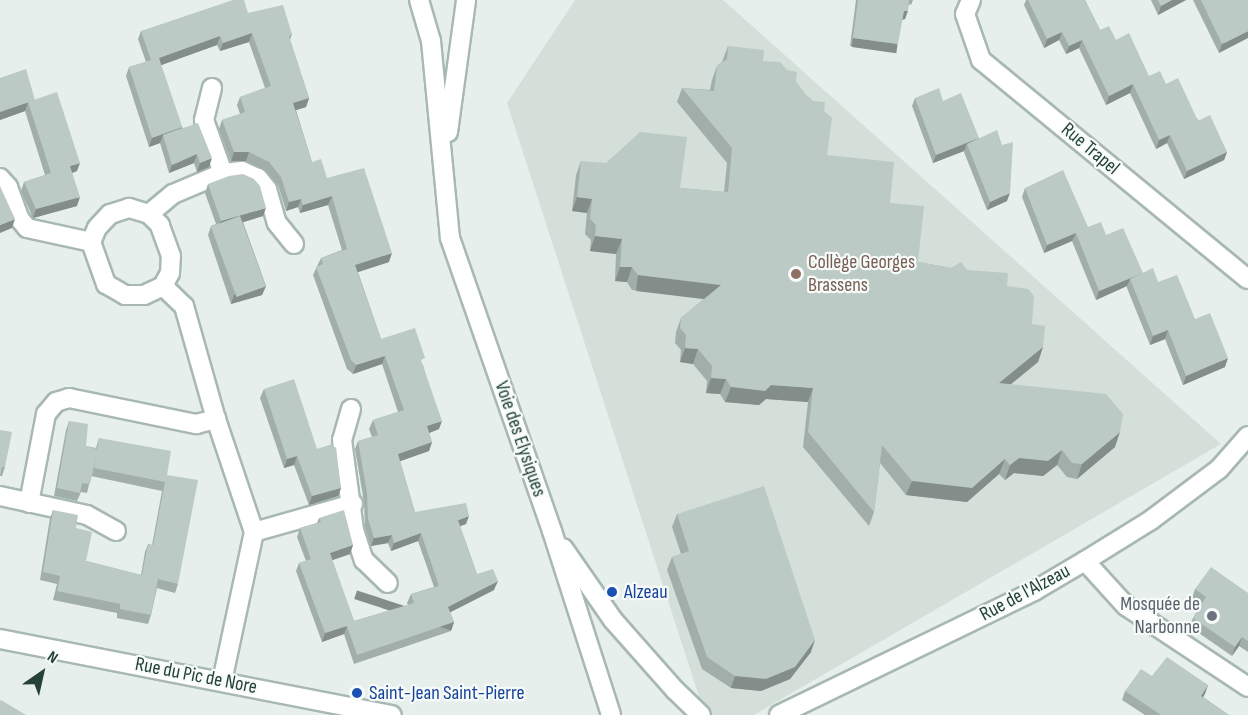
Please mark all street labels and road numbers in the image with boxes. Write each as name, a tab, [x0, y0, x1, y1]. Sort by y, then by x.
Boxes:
street label: Rue Trapel	[1056, 118, 1124, 180]
street label: Voie des Elysiques	[489, 378, 551, 500]
street label: Rue de l'Alzeau	[976, 559, 1074, 627]
street label: Rue du Pic de Nore	[133, 652, 259, 700]

